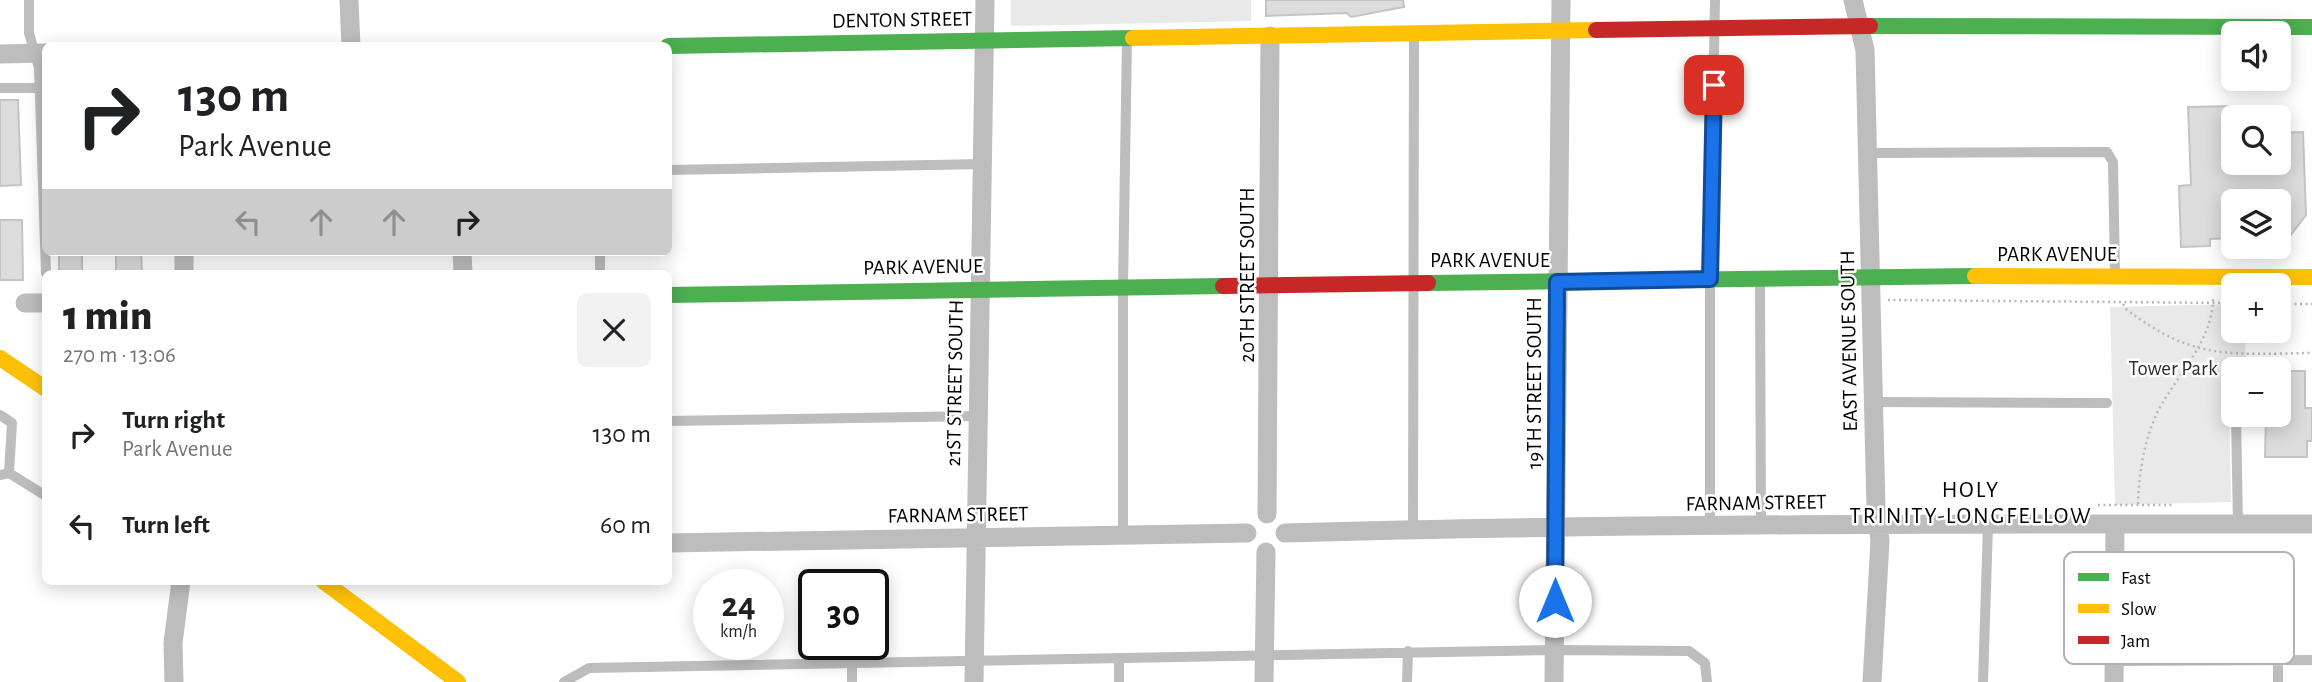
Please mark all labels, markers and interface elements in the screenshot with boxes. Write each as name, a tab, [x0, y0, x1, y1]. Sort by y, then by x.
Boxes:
street label: DENTON STREET	[832, 8, 972, 32]
map controls	[2221, 21, 2291, 427]
button: sound	[2221, 21, 2291, 91]
pin	[1684, 55, 1744, 115]
icon: arrive	[1695, 66, 1733, 104]
icon: right	[63, 70, 154, 161]
text: 130 m	[178, 72, 289, 121]
button: search	[2221, 105, 2291, 175]
text: Park Avenue	[178, 130, 332, 162]
street label: 20TH STREET SOUTH	[1237, 187, 1258, 363]
button: layers	[2221, 189, 2291, 259]
icon: left	[229, 203, 267, 241]
icon: ahead	[302, 203, 340, 241]
icon: ahead	[375, 203, 413, 241]
icon: right	[448, 203, 486, 241]
street label: PARK AVENUE	[1997, 244, 2117, 265]
street label: PARK AVENUE	[1430, 250, 1550, 271]
street label: EAST AVENUE SOUTH	[1837, 250, 1861, 432]
street label: PARK AVENUE	[863, 255, 983, 279]
button: +	[2221, 273, 2291, 343]
button: close	[577, 293, 651, 367]
text: 1 min	[63, 295, 152, 337]
street label: 19TH STREET SOUTH	[1524, 297, 1545, 469]
street label: 21ST STREET SOUTH	[943, 299, 967, 467]
text: 270 m · 13:06	[63, 344, 176, 367]
button: −	[2221, 357, 2291, 427]
park label: Tower Park	[2129, 358, 2218, 379]
text: Turn right	[122, 407, 225, 433]
icon: right	[63, 416, 101, 454]
text: 130 m	[593, 421, 651, 447]
text: Park Avenue	[122, 438, 233, 461]
district label: HOLY TRINITY-LONGFELLOW	[1850, 479, 2092, 528]
street label: FARNAM STREET	[1685, 491, 1827, 515]
street label: FARNAM STREET	[887, 503, 1029, 527]
icon: left	[63, 507, 101, 545]
text: Turn left	[122, 512, 210, 538]
text: 60 m	[600, 512, 651, 538]
legend	[2064, 552, 2294, 664]
position arrow	[1518, 564, 1592, 638]
speed limit sign: 30	[798, 569, 889, 660]
text: Fast	[2121, 569, 2151, 588]
text: 24	[721, 588, 756, 623]
text: Slow	[2121, 600, 2157, 619]
text: km/h	[720, 623, 757, 641]
text: Jam	[2121, 632, 2150, 651]

